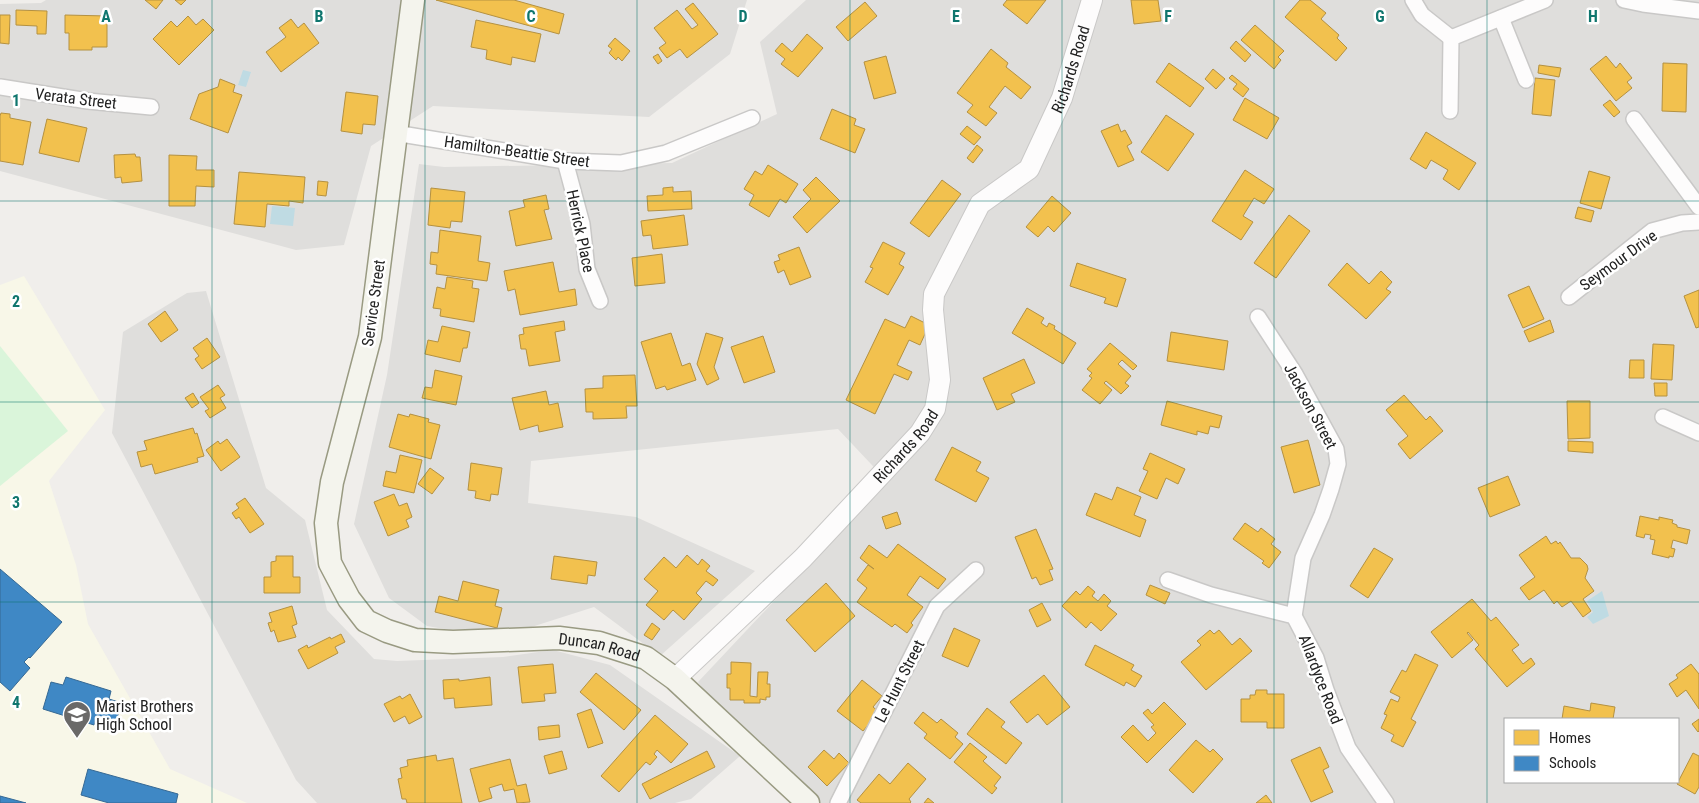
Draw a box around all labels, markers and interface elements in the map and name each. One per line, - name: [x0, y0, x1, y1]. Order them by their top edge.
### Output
- text: A: [101, 7, 111, 26]
- text: B: [315, 7, 324, 26]
- text: C: [526, 7, 536, 26]
- text: D: [738, 7, 748, 26]
- text: E: [952, 7, 960, 26]
- text: F: [1164, 7, 1172, 26]
- text: G: [1375, 7, 1385, 26]
- text: H: [1588, 7, 1598, 26]
- street label: Richards Road: [1047, 23, 1094, 116]
- street label: Verata Street: [34, 84, 118, 113]
- text: 1: [12, 91, 20, 110]
- street label: Hamilton-Beattie Street: [443, 132, 591, 171]
- street label: Herrick Place: [562, 188, 599, 274]
- street label: Seymour Drive: [1576, 226, 1661, 295]
- street label: Service Street: [358, 258, 389, 348]
- text: 2: [12, 292, 20, 311]
- street label: Jackson Street: [1280, 360, 1341, 453]
- street label: Richards Road: [869, 406, 942, 487]
- text: 3: [12, 493, 20, 512]
- street label: Duncan Road: [558, 629, 642, 666]
- street label: Allardyce Road: [1295, 632, 1346, 727]
- street label: Le Hunt Street: [871, 637, 928, 726]
- text: 4: [12, 693, 20, 712]
- place label: Marist Brothers High School: [96, 697, 194, 734]
- school or university icon: Marist Brothers High School: [62, 700, 92, 739]
- legend: [1504, 718, 1679, 783]
- text: Homes: [1549, 729, 1591, 747]
- text: Schools: [1549, 754, 1596, 772]

